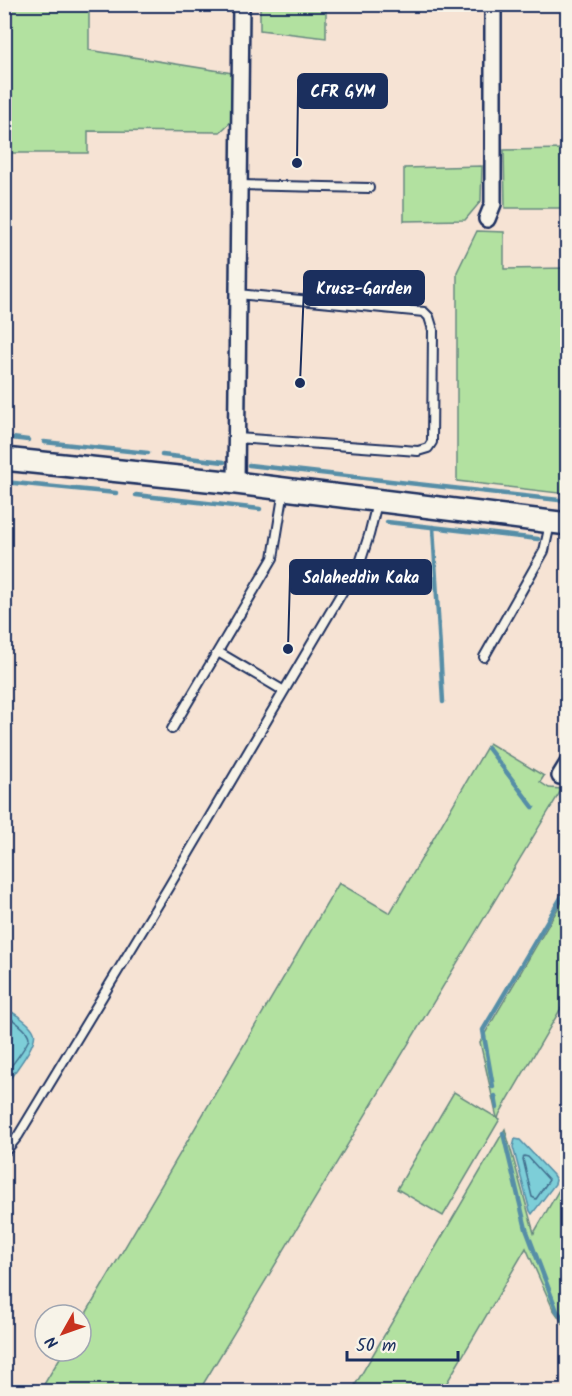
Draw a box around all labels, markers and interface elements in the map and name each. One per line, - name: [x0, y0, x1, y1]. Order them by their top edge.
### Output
- callout: CFR GYM: [298, 74, 387, 108]
- text: CFR GYM: [311, 80, 376, 105]
- callout: Krusz-Garden: [304, 271, 424, 305]
- text: Krusz-Garden: [316, 277, 412, 302]
- callout: Salaheddin Kaka: [290, 560, 431, 594]
- text: Salaheddin Kaka: [303, 566, 419, 591]
- north arrow: [33, 1303, 93, 1363]
- scale bar: [347, 1324, 458, 1362]
- text: N: [40, 1330, 65, 1354]
- text: 50 m: [356, 1332, 396, 1361]

